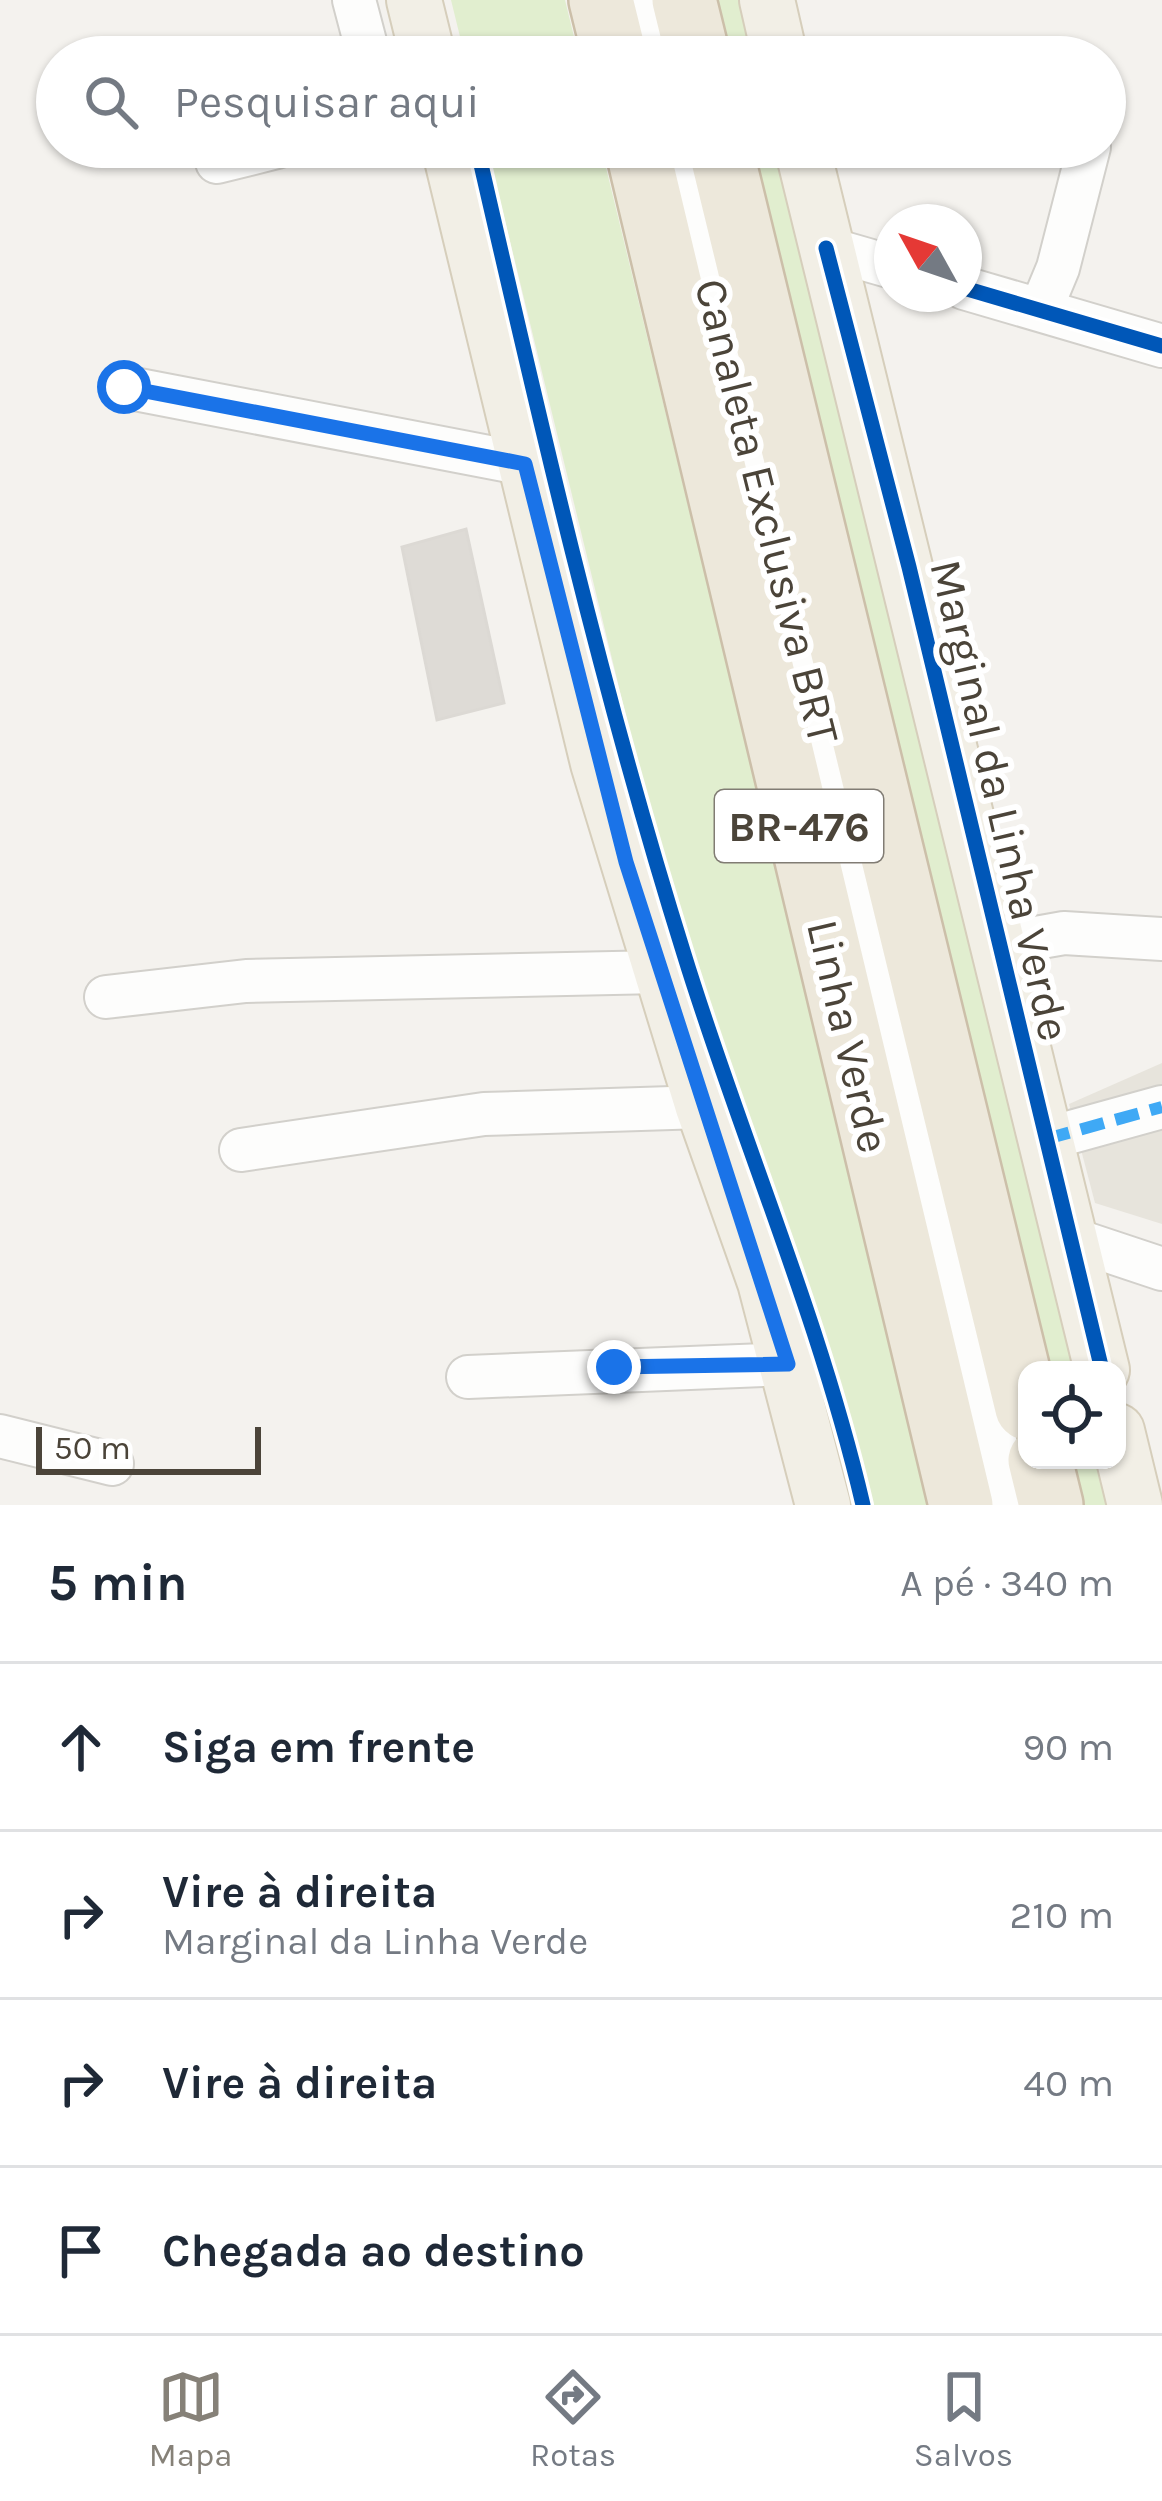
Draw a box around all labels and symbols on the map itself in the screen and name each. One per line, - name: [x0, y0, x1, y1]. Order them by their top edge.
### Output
- north arrow: [874, 204, 982, 312]
- street label: Canaleta Exclusiva BRT: [684, 274, 850, 749]
- route start: [97, 360, 151, 414]
- street label: Marginal da Linha Verde: [918, 555, 1081, 1046]
- road number: BR-476: [715, 790, 883, 862]
- street label: Linha Verde: [796, 915, 900, 1158]
- route end: [587, 1340, 641, 1394]
- scale bar: [36, 1421, 261, 1474]

